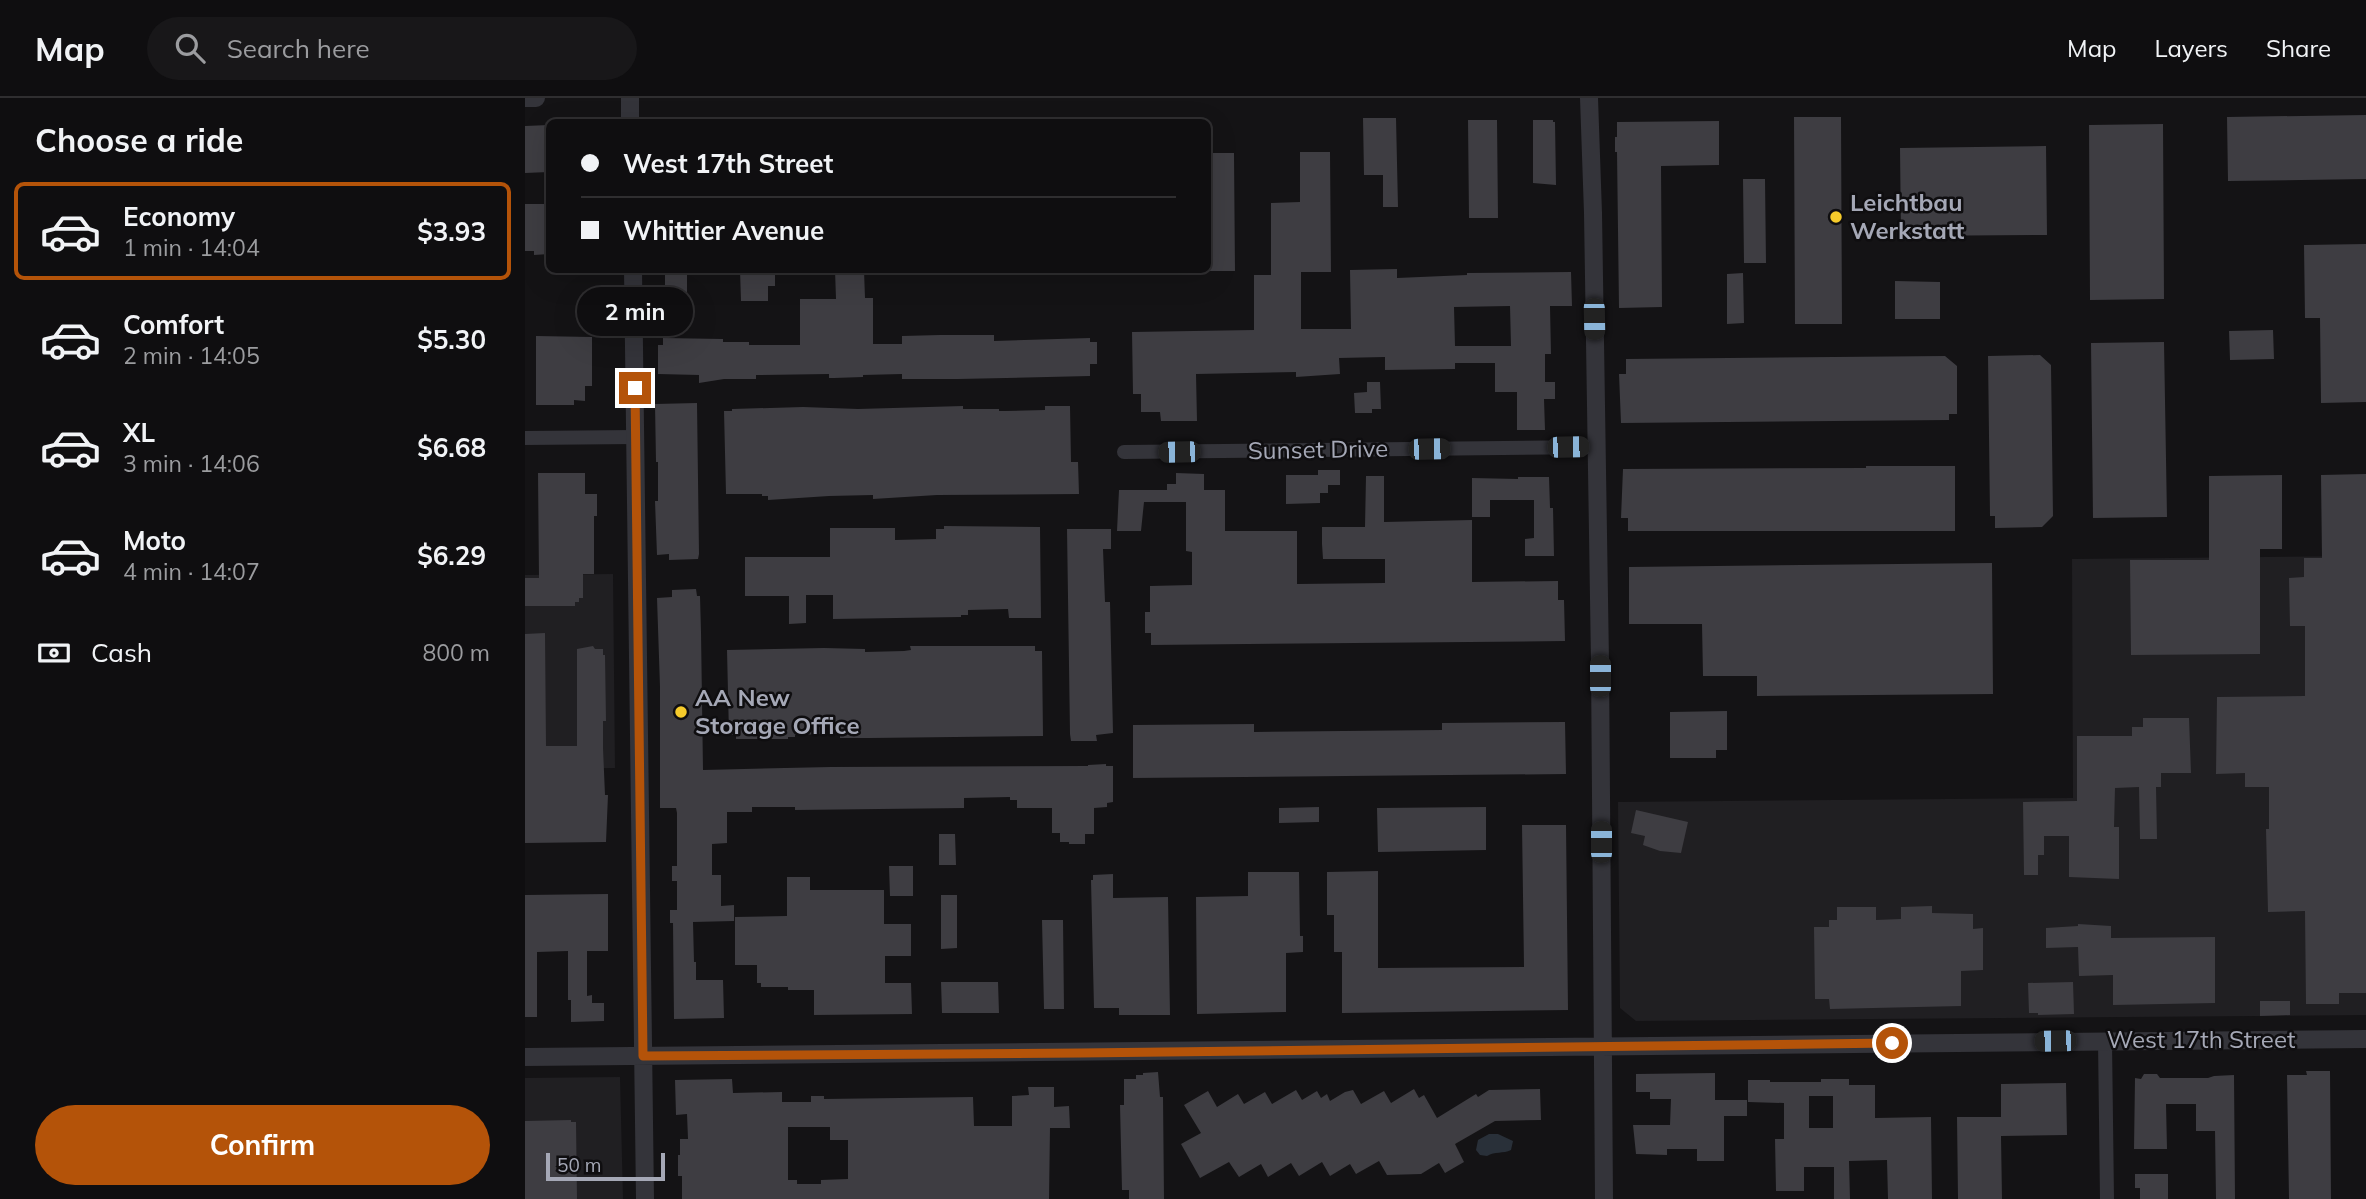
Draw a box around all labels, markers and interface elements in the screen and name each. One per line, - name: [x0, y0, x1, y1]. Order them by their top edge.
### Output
- search box: [147, 17, 637, 80]
- text: Map: [35, 28, 105, 69]
- icon: search: [171, 29, 209, 67]
- text: Search here: [227, 32, 370, 65]
- text: Map: [2067, 33, 2116, 63]
- text: Layers: [2154, 33, 2228, 63]
- text: Share: [2266, 33, 2331, 63]
- text: Choose a ride: [35, 120, 243, 160]
- text: West 17th Street: [623, 147, 833, 180]
- place label: Leichtbau Werkstatt: [1850, 187, 1964, 245]
- icon: car: [39, 200, 102, 263]
- text: Economy: [123, 200, 235, 233]
- marker: Leichtbau Werkstatt: [1828, 209, 1844, 225]
- text: Whittier Avenue: [623, 214, 824, 247]
- text: $3.93: [417, 215, 486, 248]
- text: 1 min · 14:04: [123, 233, 260, 262]
- callout: 2 min: [577, 286, 693, 336]
- text: 2 min: [605, 297, 665, 326]
- car: [1584, 298, 1605, 340]
- icon: car: [39, 308, 102, 371]
- text: Comfort: [123, 308, 224, 341]
- text: $5.30: [417, 323, 486, 356]
- text: 2 min · 14:05: [123, 341, 260, 370]
- route end: [619, 372, 651, 404]
- icon: car: [39, 416, 102, 479]
- text: XL: [123, 416, 155, 449]
- text: $6.68: [417, 431, 486, 464]
- street label: Sunset Drive: [1247, 433, 1388, 465]
- car: [1547, 436, 1590, 458]
- car: [1408, 438, 1451, 460]
- car: [1158, 441, 1201, 463]
- text: 3 min · 14:06: [123, 449, 260, 478]
- icon: car: [39, 524, 102, 587]
- text: Moto: [123, 524, 186, 557]
- text: $6.29: [417, 539, 486, 572]
- text: 4 min · 14:07: [123, 557, 260, 586]
- icon: cash: [35, 634, 73, 672]
- text: Cash: [91, 636, 152, 669]
- text: 800 m: [422, 638, 490, 667]
- car: [1590, 655, 1611, 697]
- place label: AA New Storage Office: [695, 682, 860, 740]
- marker: AA New Storage Office: [673, 704, 689, 720]
- car: [1591, 821, 1612, 863]
- street label: West 17th Street: [2107, 1024, 2295, 1054]
- route start: [1876, 1027, 1908, 1059]
- car: [2034, 1030, 2077, 1052]
- button: Confirm: [35, 1105, 490, 1185]
- scale bar: [546, 1150, 665, 1182]
- text: 50 m: [557, 1153, 601, 1177]

